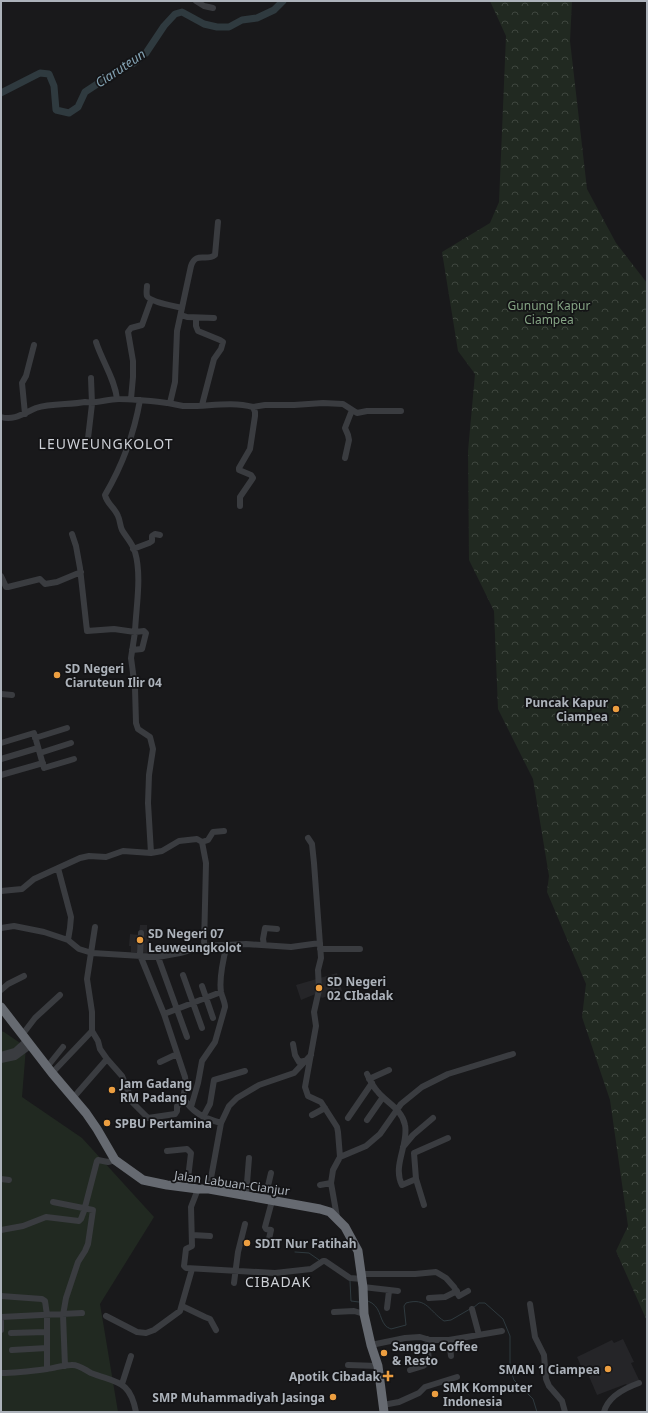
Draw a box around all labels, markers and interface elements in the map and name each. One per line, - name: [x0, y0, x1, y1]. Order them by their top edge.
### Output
- water label: Ciaruteun: [91, 45, 149, 91]
- park label: Gunung Kapur Ciampea: [508, 297, 590, 328]
- district label: LEUWEUNGKOLOT: [39, 434, 173, 453]
- place label: SD Negeri Ciaruteun Ilir 04: [65, 660, 162, 691]
- marker: SD Negeri Ciaruteun Ilir 04: [52, 670, 62, 680]
- place label: Puncak Kapur Ciampea: [525, 694, 609, 725]
- marker: Puncak Kapur Ciampea: [611, 704, 621, 714]
- place label: SD Negeri 07 Leuweungkolot: [148, 925, 242, 956]
- marker: SD Negeri 07 Leuweungkolot: [135, 935, 145, 945]
- place label: SD Negeri 02 CIbadak: [327, 973, 394, 1004]
- marker: SD Negeri 02 CIbadak: [314, 983, 324, 993]
- place label: Jam Gadang RM Padang: [119, 1075, 192, 1106]
- marker: Jam Gadang RM Padang: [107, 1085, 117, 1095]
- place label: SPBU Pertamina: [115, 1115, 212, 1132]
- marker: SPBU Pertamina: [102, 1118, 112, 1128]
- street label: Jalan Labuan-Cianjur: [172, 1166, 291, 1200]
- place label: SDIT Nur Fatihah: [255, 1235, 357, 1252]
- marker: SDIT Nur Fatihah: [242, 1238, 252, 1248]
- district label: CIBADAK: [245, 1272, 311, 1291]
- place label: Sangga Coffee & Resto: [392, 1338, 478, 1369]
- marker: Sangga Coffee & Resto: [379, 1348, 389, 1358]
- place label: SMAN 1 Ciampea: [499, 1361, 600, 1378]
- marker: SMAN 1 Ciampea: [603, 1364, 613, 1374]
- place label: Apotik Cibadak: [289, 1368, 381, 1385]
- marker: Apotik Cibadak: [383, 1371, 393, 1381]
- place label: SMK Komputer Indonesia: [443, 1379, 533, 1410]
- place label: SMP Muhammadiyah Jasinga: [152, 1389, 325, 1406]
- marker: SMK Komputer Indonesia: [430, 1389, 440, 1399]
- marker: SMP Muhammadiyah Jasinga: [328, 1392, 338, 1402]

